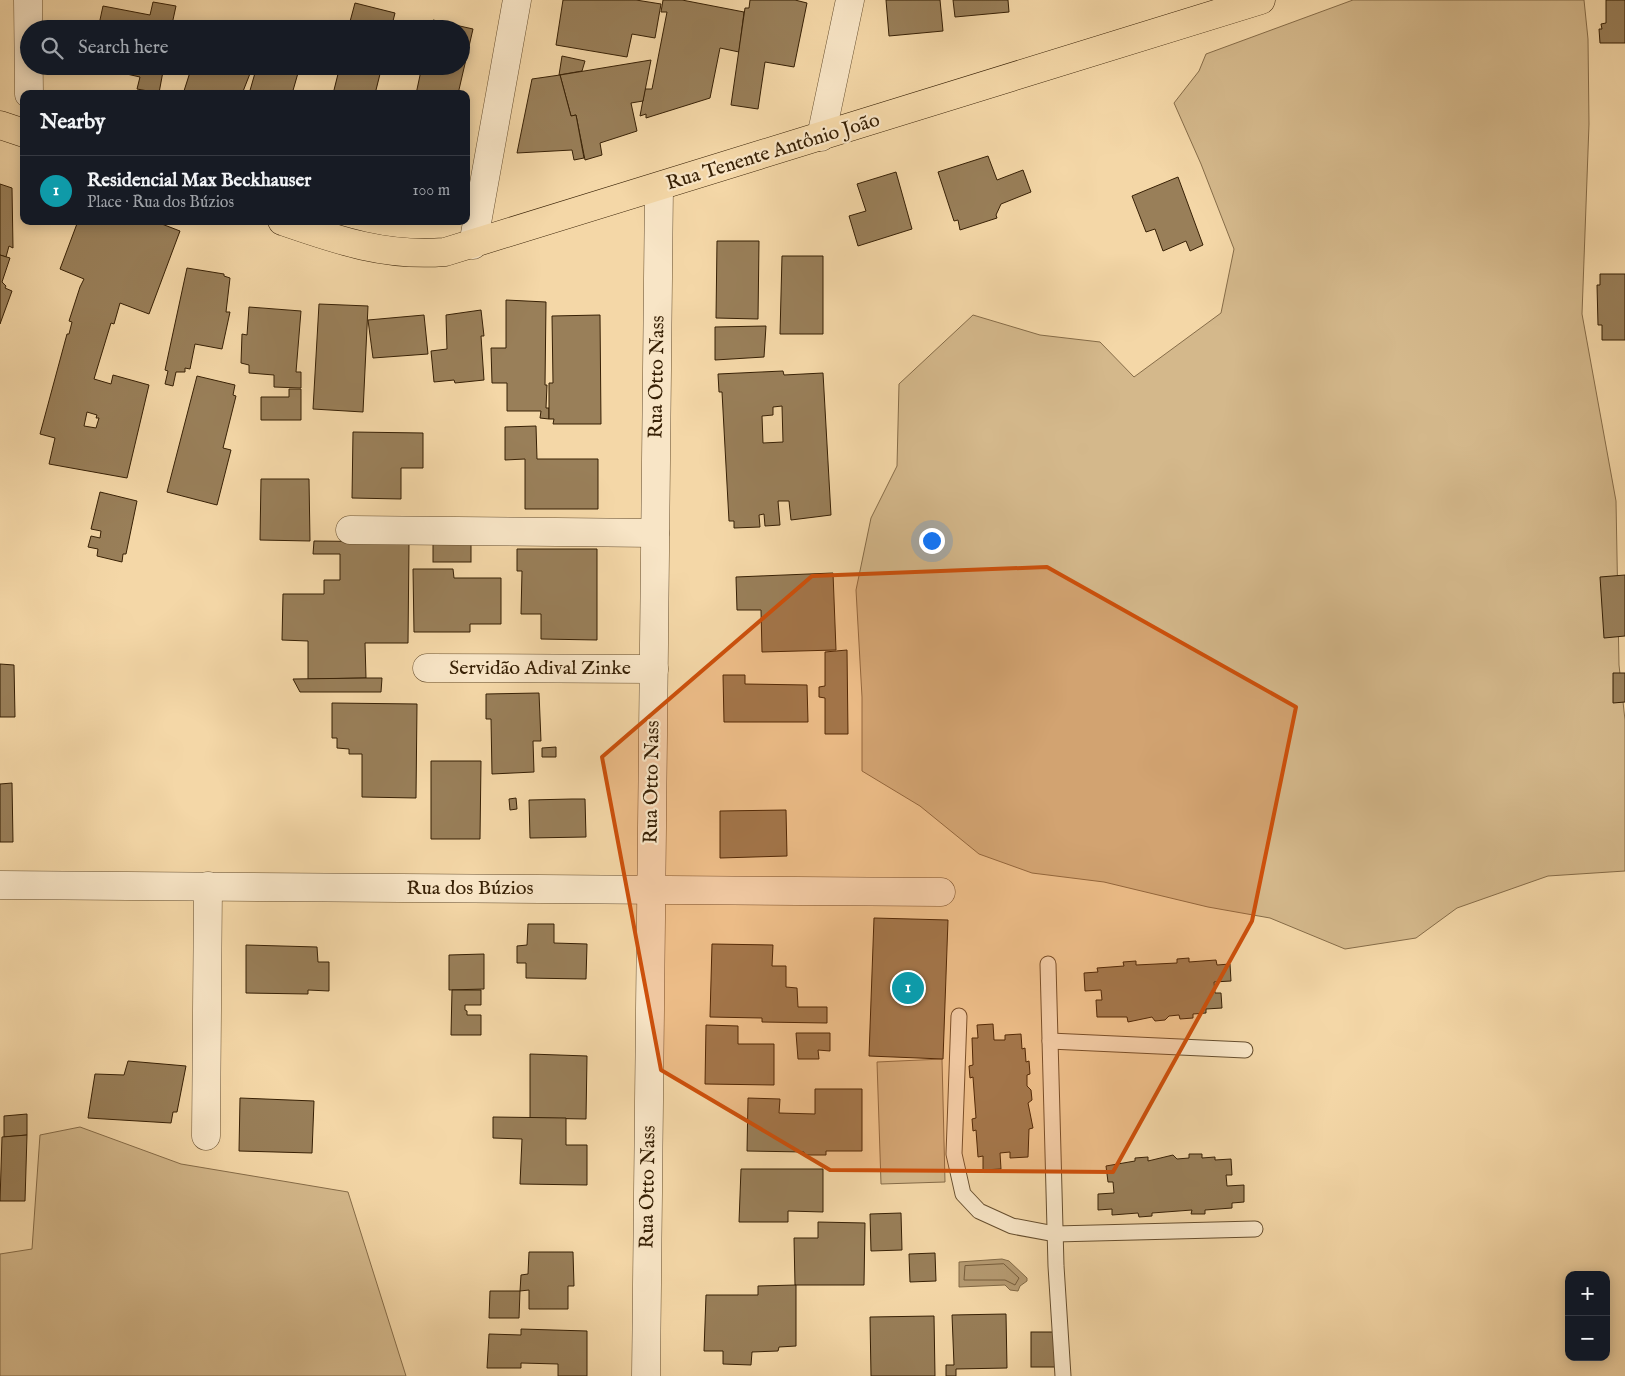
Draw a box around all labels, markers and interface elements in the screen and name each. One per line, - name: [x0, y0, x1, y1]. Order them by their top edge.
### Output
- search box: [20, 20, 470, 75]
- icon: search: [38, 34, 66, 62]
- text: Search here: [78, 36, 169, 60]
- street label: Rua Tenente Antônio João: [663, 108, 883, 196]
- text: Nearby: [40, 109, 105, 136]
- text: Residencial Max Beckhauser: [87, 169, 311, 193]
- text: 1: [53, 181, 59, 201]
- text: 100 m: [413, 181, 450, 201]
- text: Place · Rua dos Búzios: [87, 193, 234, 213]
- street label: Rua Otto Nass: [643, 315, 671, 439]
- your location: [919, 528, 945, 554]
- street label: Servidão Adival Zinke: [449, 656, 631, 681]
- street label: Rua Otto Nass: [638, 720, 666, 844]
- street label: Rua dos Búzios: [406, 876, 534, 901]
- pin: 1: [892, 969, 924, 1007]
- street label: Rua Otto Nass: [634, 1125, 662, 1249]
- map controls: [1565, 1271, 1610, 1361]
- button: +: [1565, 1271, 1610, 1316]
- button: −: [1565, 1316, 1610, 1361]

